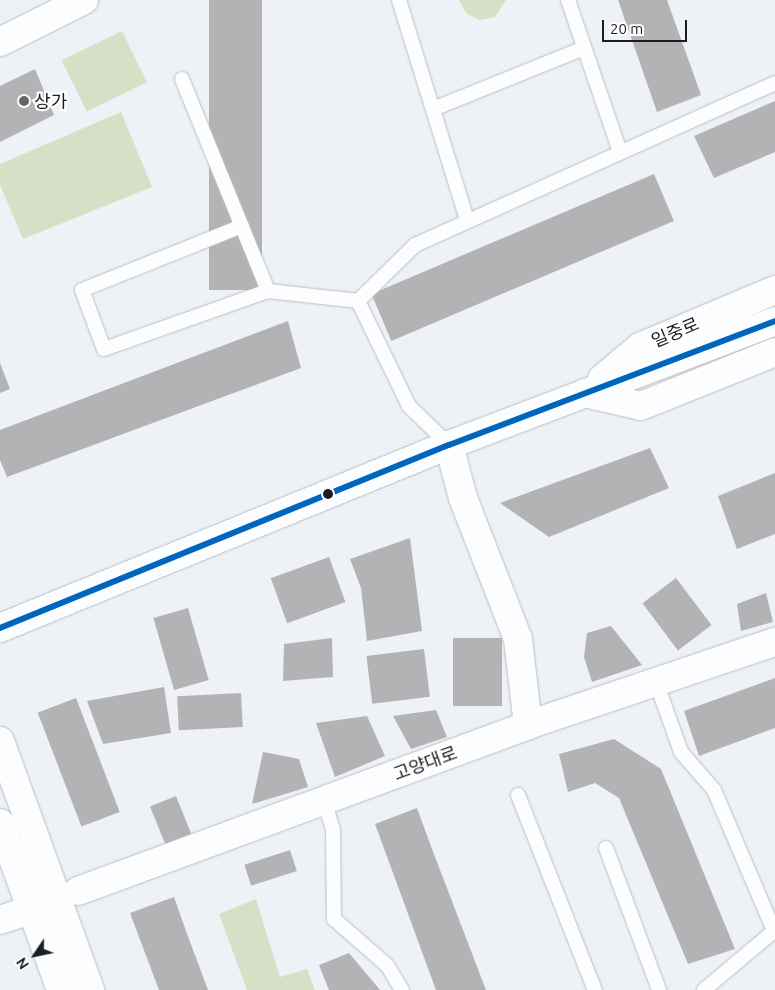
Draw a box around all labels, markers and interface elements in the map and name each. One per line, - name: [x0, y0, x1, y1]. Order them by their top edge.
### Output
- scale bar: [605, 10, 690, 42]
- text: 20 m: [610, 20, 643, 37]
- place label: 상가: [34, 90, 67, 112]
- marker: 상가: [18, 95, 30, 107]
- street label: 일중로: [648, 312, 702, 352]
- unlabelled marker: [323, 489, 333, 499]
- street label: 고양대로: [390, 742, 460, 784]
- north arrow: [10, 930, 60, 980]
- text: N: [13, 955, 32, 972]

